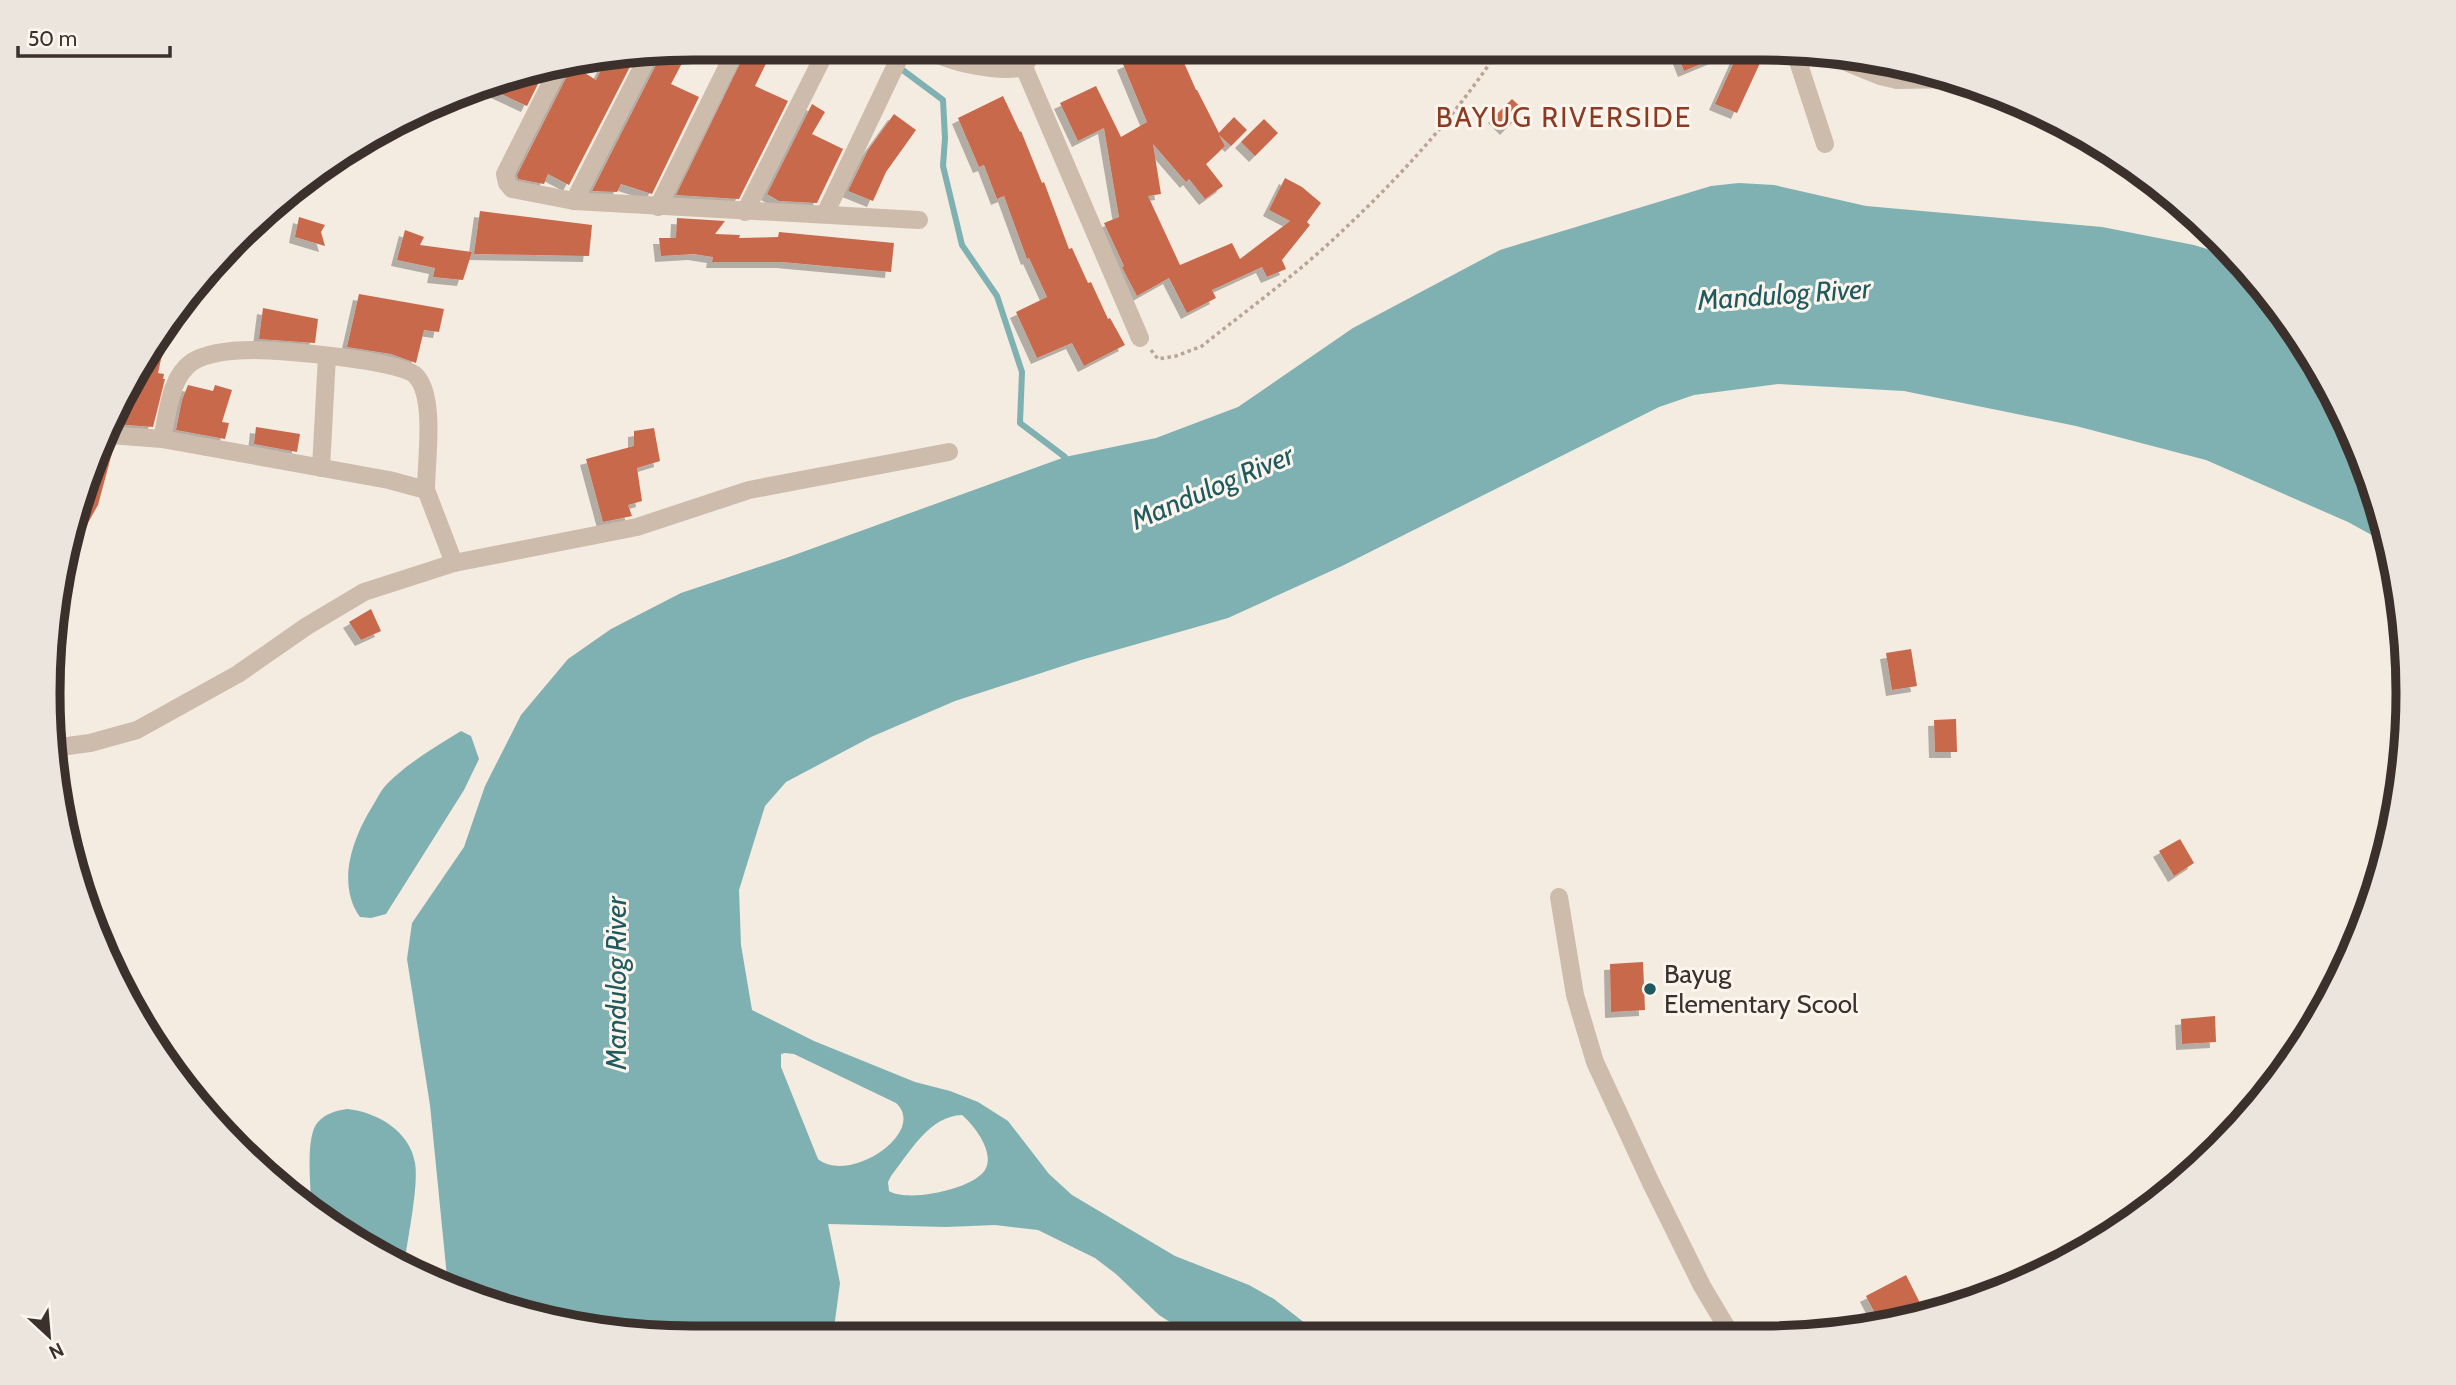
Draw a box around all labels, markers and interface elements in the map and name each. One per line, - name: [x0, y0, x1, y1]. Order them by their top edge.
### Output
- scale bar: [18, 14, 170, 58]
- text: 50 m: [28, 26, 77, 51]
- district label: BAYUG RIVERSIDE: [1436, 100, 1692, 134]
- water label: Mandulog River: [1695, 271, 1873, 317]
- water label: Mandulog River: [1125, 437, 1300, 537]
- water label: Mandulog River: [599, 895, 633, 1071]
- place label: Bayug Elementary Scool: [1664, 958, 1858, 1020]
- marker: Bayug Elementary Scool: [1642, 981, 1658, 997]
- north arrow: [14, 1301, 84, 1371]
- text: N: [45, 1338, 67, 1364]

